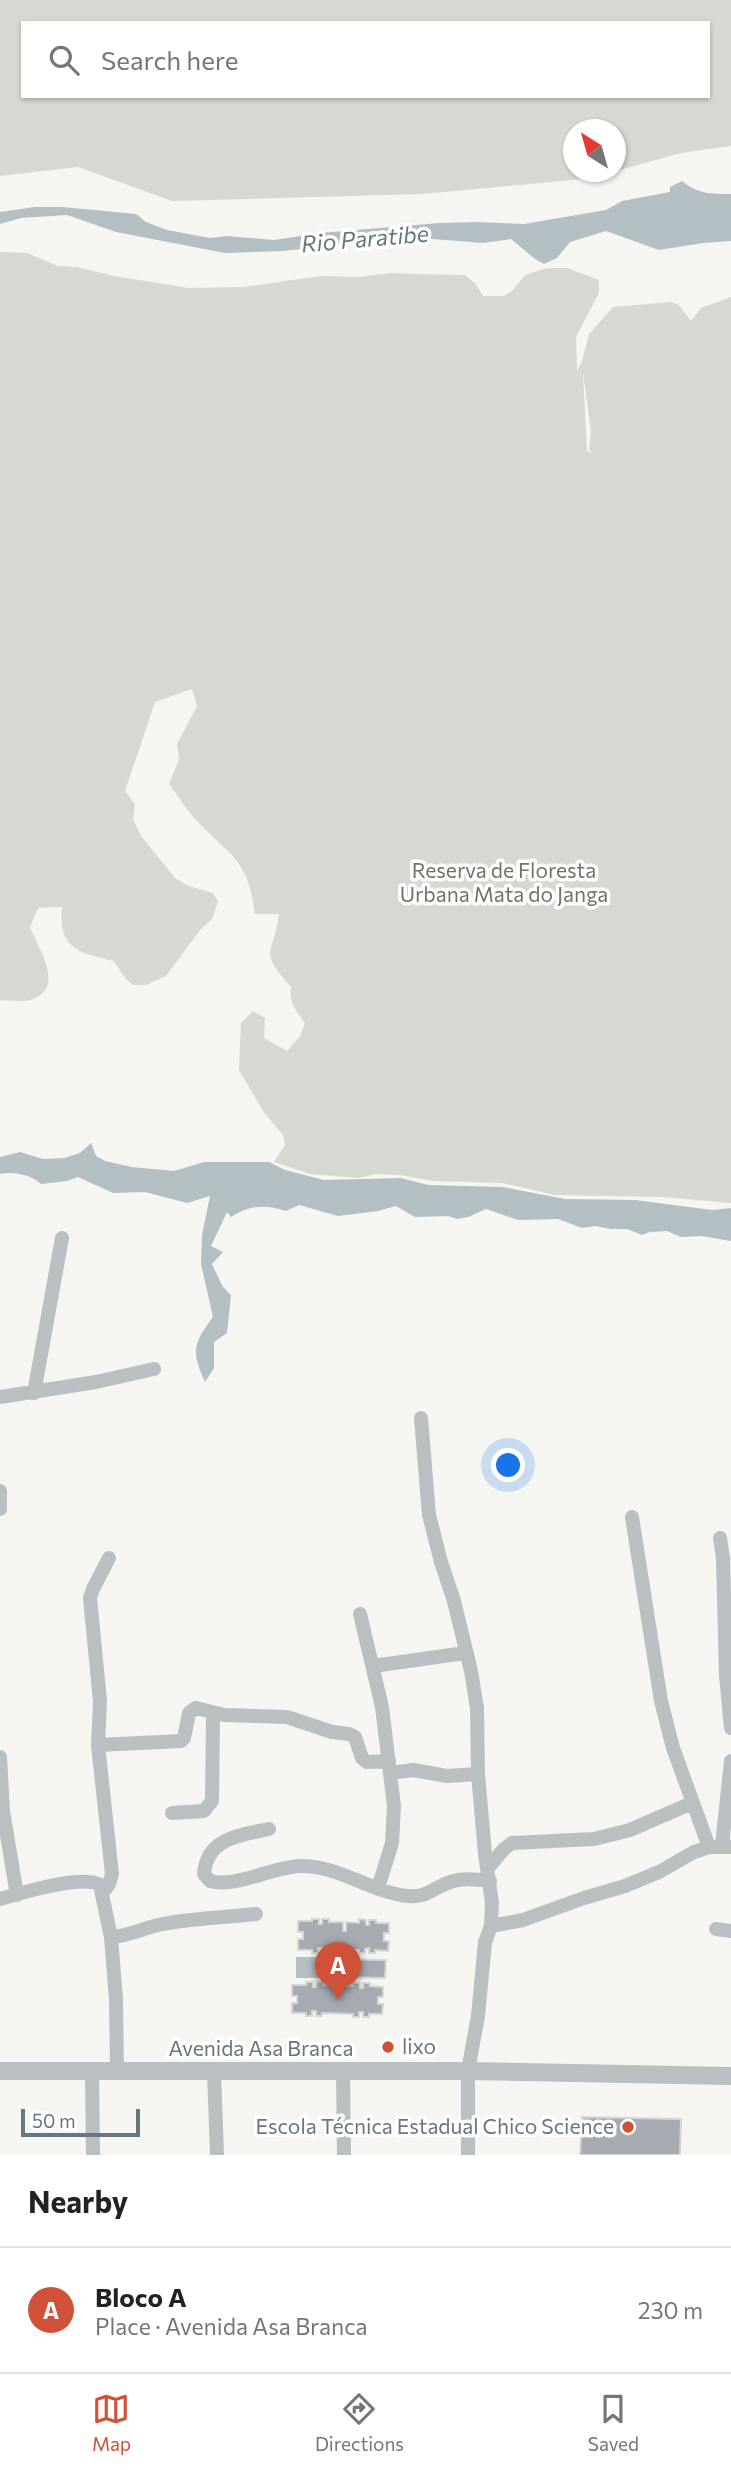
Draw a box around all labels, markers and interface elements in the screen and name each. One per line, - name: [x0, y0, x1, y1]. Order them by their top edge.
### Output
- search box: [21, 21, 710, 98]
- icon: search: [45, 41, 83, 79]
- text: Search here: [101, 44, 239, 75]
- north arrow: [563, 119, 626, 182]
- water label: Rio Paratibe: [300, 218, 430, 258]
- park label: Reserva de Floresta Urbana Mata do Janga: [400, 857, 608, 906]
- your location: [491, 1448, 525, 1482]
- pin: A: [315, 1942, 361, 2000]
- place label: lixo: [402, 2033, 436, 2058]
- street label: Avenida Asa Branca: [169, 2035, 353, 2060]
- marker: lixo: [380, 2039, 396, 2055]
- scale bar: [21, 2106, 140, 2138]
- text: 50 m: [32, 2109, 76, 2132]
- place label: Escola Técnica Estadual Chico Science: [256, 2113, 614, 2138]
- marker: Escola Técnica Estadual Chico Science: [620, 2119, 636, 2135]
- text: Nearby: [28, 2182, 128, 2219]
- text: Bloco A: [95, 2281, 187, 2312]
- text: A: [43, 2296, 59, 2324]
- text: 230 m: [638, 2296, 703, 2324]
- text: Place · Avenida Asa Branca: [95, 2312, 368, 2340]
- tab: Map: [92, 2390, 131, 2455]
- tab: Directions: [315, 2390, 404, 2455]
- tab: Saved: [588, 2390, 639, 2455]

